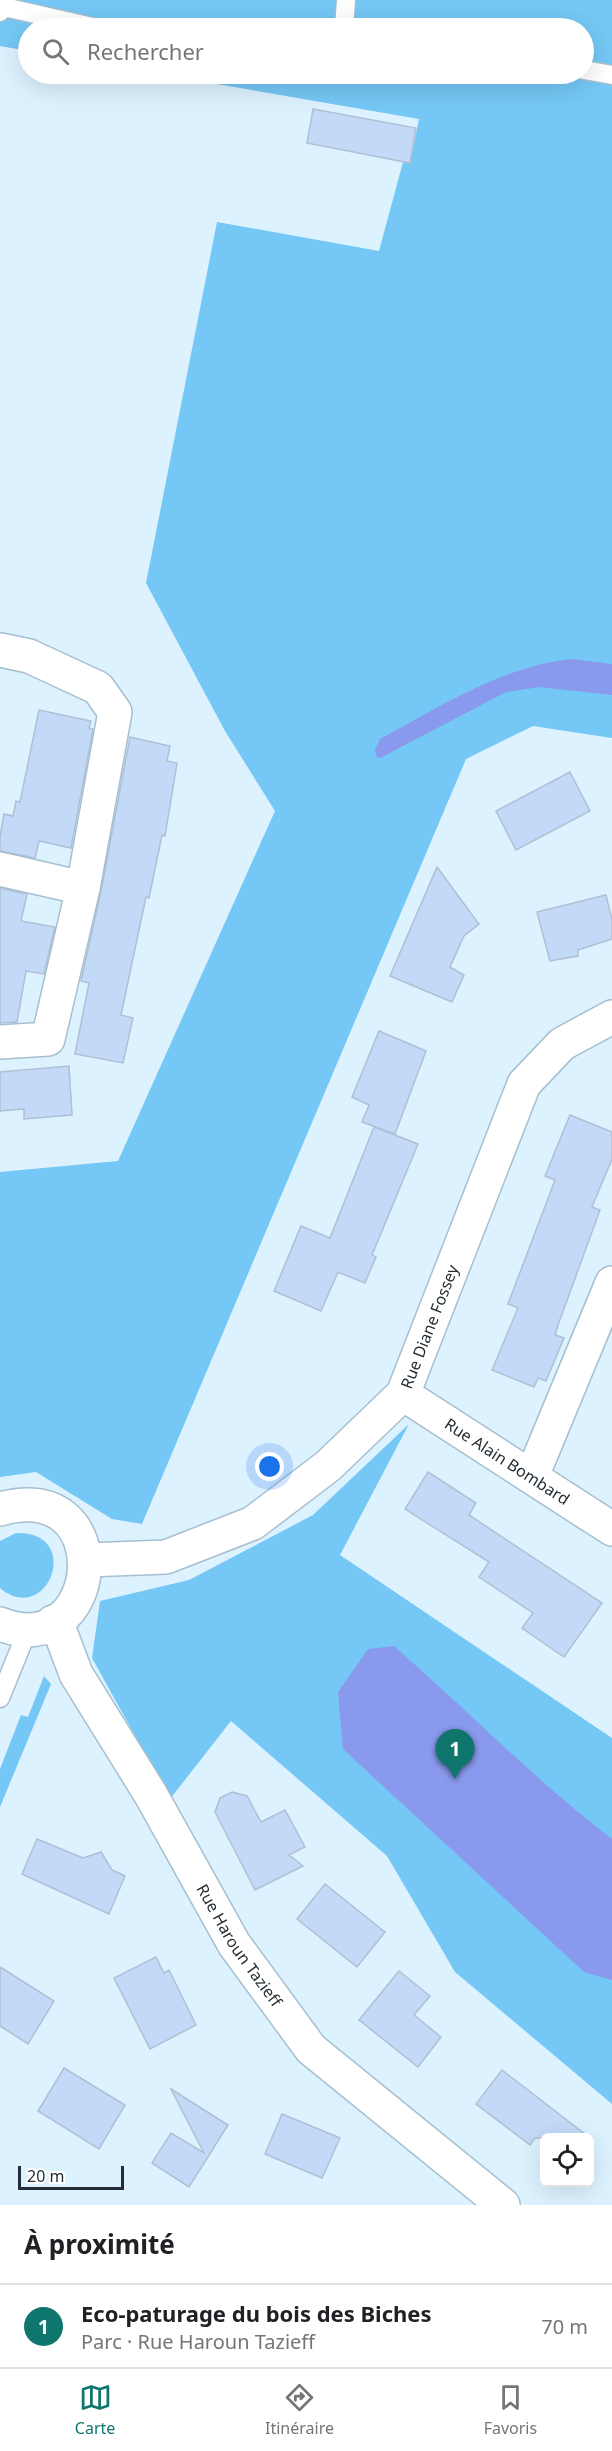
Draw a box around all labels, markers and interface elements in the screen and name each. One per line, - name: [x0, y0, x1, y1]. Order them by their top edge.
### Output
- search box: [18, 18, 594, 84]
- icon: search: [39, 35, 72, 68]
- text: Rechercher: [87, 36, 204, 66]
- street label: Rue Diane Fossey: [395, 1261, 464, 1392]
- street label: Rue Alain Bombard: [440, 1413, 574, 1510]
- your location: [255, 1452, 284, 1481]
- pin: 1: [436, 1730, 474, 1779]
- street label: Rue Haroun Tazieff: [192, 1880, 288, 2012]
- map controls: [540, 2133, 594, 2187]
- button: locate: [540, 2133, 594, 2187]
- scale bar: [18, 2163, 124, 2190]
- text: 20 m: [27, 2165, 64, 2187]
- text: À proximité: [24, 2226, 175, 2262]
- text: Eco-paturage du bois des Biches: [81, 2298, 431, 2328]
- text: 1: [38, 2313, 49, 2340]
- text: 70 m: [541, 2313, 588, 2340]
- text: Parc · Rue Haroun Tazieff: [81, 2328, 315, 2355]
- tab: Carte: [75, 2381, 115, 2439]
- tab: Itinéraire: [265, 2381, 334, 2439]
- tab: Favoris: [484, 2381, 537, 2439]

